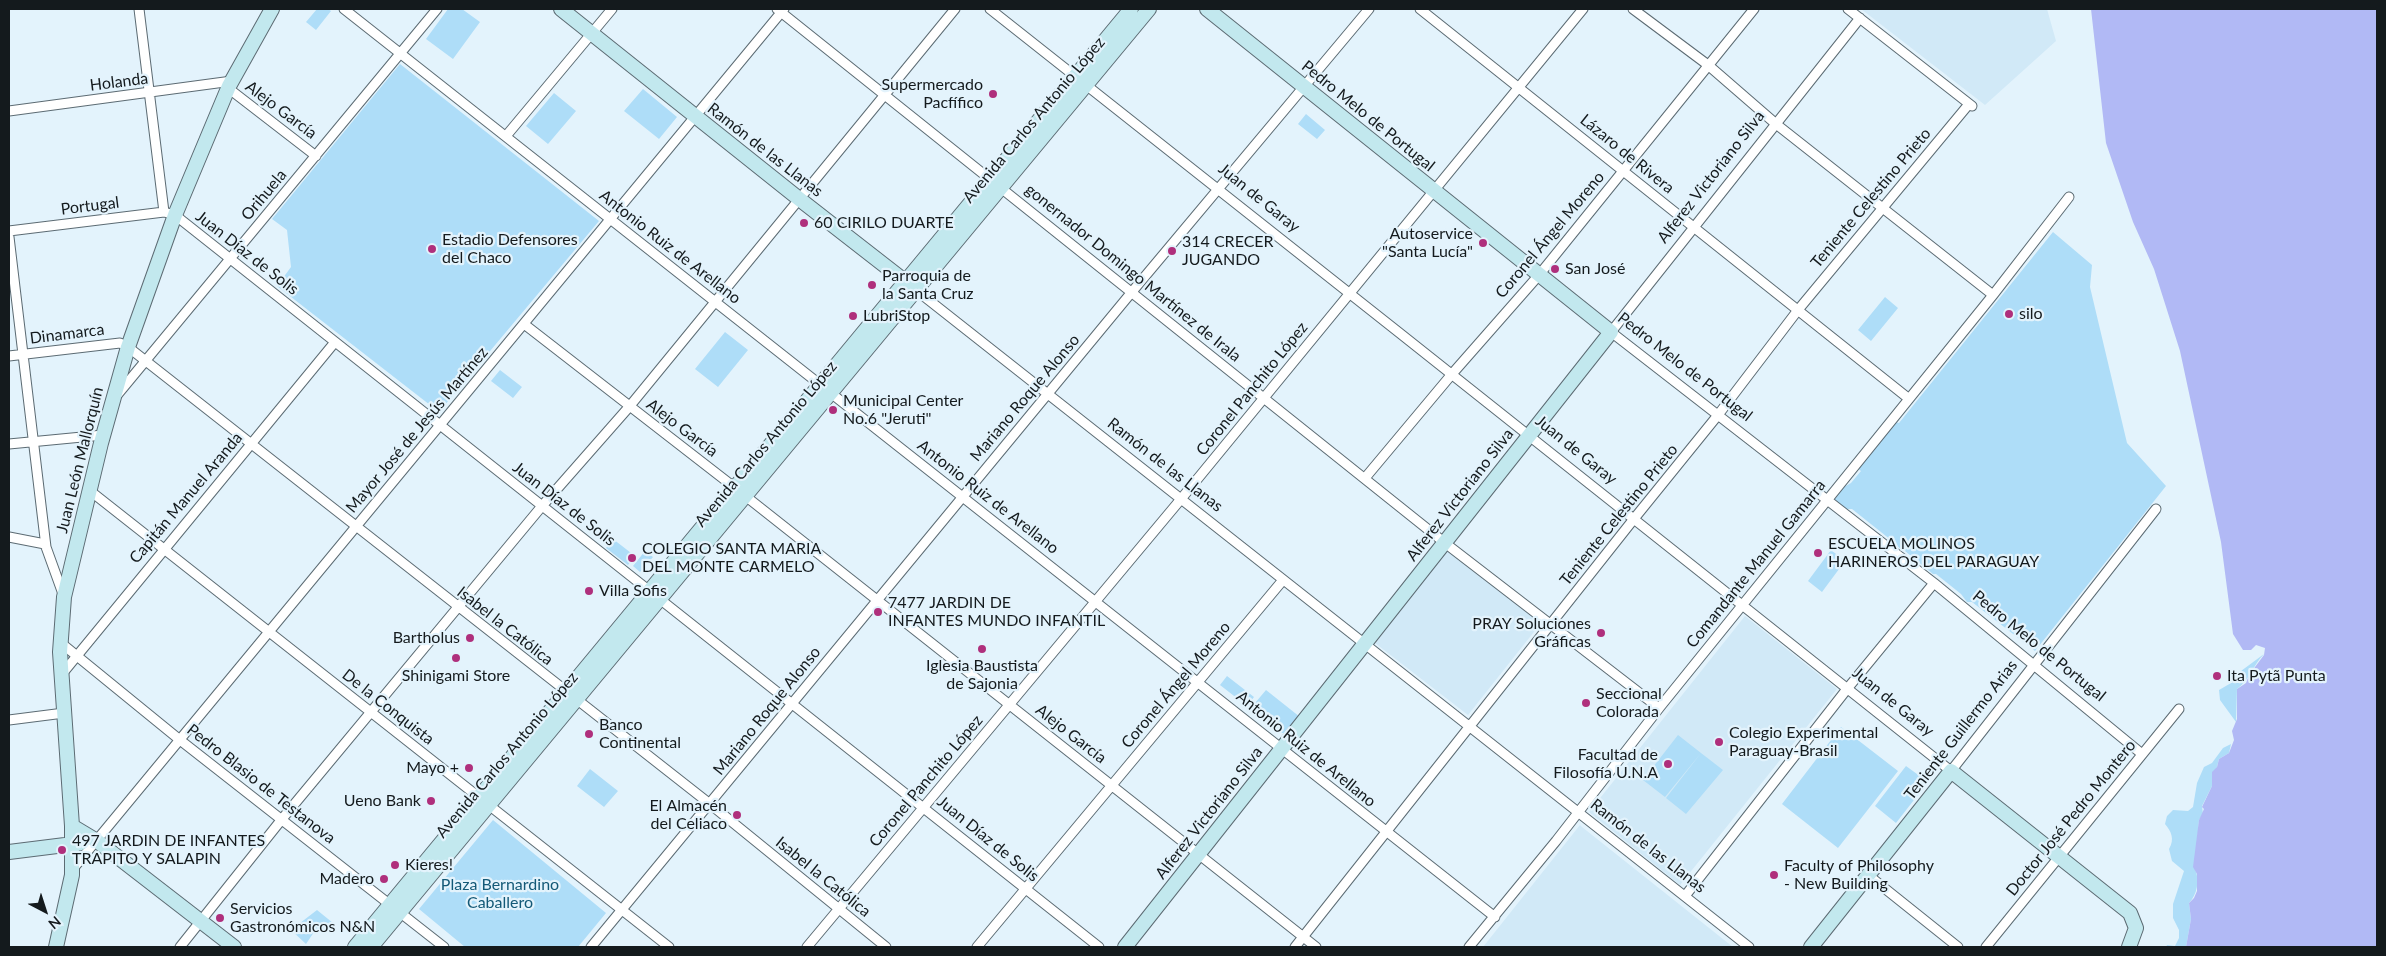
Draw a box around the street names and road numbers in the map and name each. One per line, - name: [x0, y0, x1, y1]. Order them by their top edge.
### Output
- street label: Avenida Carlos Antonio López: [959, 33, 1109, 207]
- street label: Pedro Melo de Portugal: [1298, 56, 1438, 176]
- street label: Holanda: [89, 69, 149, 95]
- street label: Alejo García: [241, 77, 321, 143]
- street label: Ramón de las Llanas: [703, 99, 827, 201]
- street label: Alferez Victoriano Silva: [1653, 107, 1769, 247]
- street label: Lázaro de Rivera: [1576, 110, 1678, 198]
- street label: Teniente Celestino Prieto: [1807, 124, 1935, 272]
- street label: Juan de Garay: [1214, 159, 1304, 237]
- street label: Orihuela: [237, 166, 291, 224]
- street label: Coronel Ángel Moreno: [1491, 168, 1609, 302]
- street label: gonernador Domingo Martínez de Irala: [1021, 180, 1245, 366]
- street label: Antonio Ruiz de Arellano: [596, 186, 744, 308]
- street label: Portugal: [60, 193, 120, 219]
- street label: Juan Díaz de Solis: [192, 207, 302, 299]
- street label: Pedro Melo de Portugal: [1614, 308, 1756, 426]
- street label: Coronel Panchito López: [1192, 318, 1312, 460]
- street label: Dinamarca: [29, 320, 105, 348]
- street label: Mariano Roque Alonso: [966, 331, 1084, 465]
- street label: Mayor José de Jesús Martínez: [342, 343, 492, 517]
- street label: Avenida Carlos Antonio López: [691, 357, 841, 531]
- street label: Juan León Mallorquín: [53, 385, 107, 535]
- street label: Alejo García: [642, 395, 722, 461]
- street label: Juan de Garay: [1531, 411, 1621, 489]
- street label: Ramón de las Llanas: [1103, 414, 1227, 516]
- street label: Alferez Victoriano Silva: [1402, 425, 1518, 565]
- street label: Capitán Manuel Aranda: [126, 429, 246, 567]
- street label: Antonio Ruiz de Arellano: [914, 436, 1062, 558]
- street label: Teniente Celestino Prieto: [1556, 440, 1682, 590]
- street label: Juan Díaz de Solis: [509, 458, 619, 550]
- street label: Comandante Manuel Gamarra: [1682, 476, 1830, 652]
- street label: Isabel la Católica: [453, 583, 557, 669]
- street label: Pedro Melo de Portugal: [1969, 586, 2109, 706]
- street label: Coronel Ángel Moreno: [1117, 618, 1235, 752]
- street label: Mariano Roque Alonso: [709, 643, 825, 779]
- street label: Teniente Guillermo Arias: [1900, 656, 2022, 804]
- street label: Juan de Garay: [1848, 663, 1938, 741]
- street label: De la Conquista: [338, 665, 438, 749]
- street label: Avenida Carlos Antonio López: [432, 668, 582, 842]
- street label: Antonio Ruiz de Arellano: [1232, 687, 1380, 811]
- street label: Alejo García: [1032, 700, 1110, 768]
- street label: Coronel Panchito López: [865, 711, 987, 851]
- street label: Pedro Blasio de Testanova: [183, 720, 339, 848]
- street label: Doctor José Pedro Montero: [2002, 736, 2140, 900]
- street label: Alferez Victoriano Silva: [1151, 743, 1267, 883]
- street label: Juan Díaz de Solis: [933, 792, 1043, 886]
- street label: Ramón de las Llanas: [1586, 795, 1710, 897]
- street label: Isabel la Católica: [772, 833, 874, 921]

